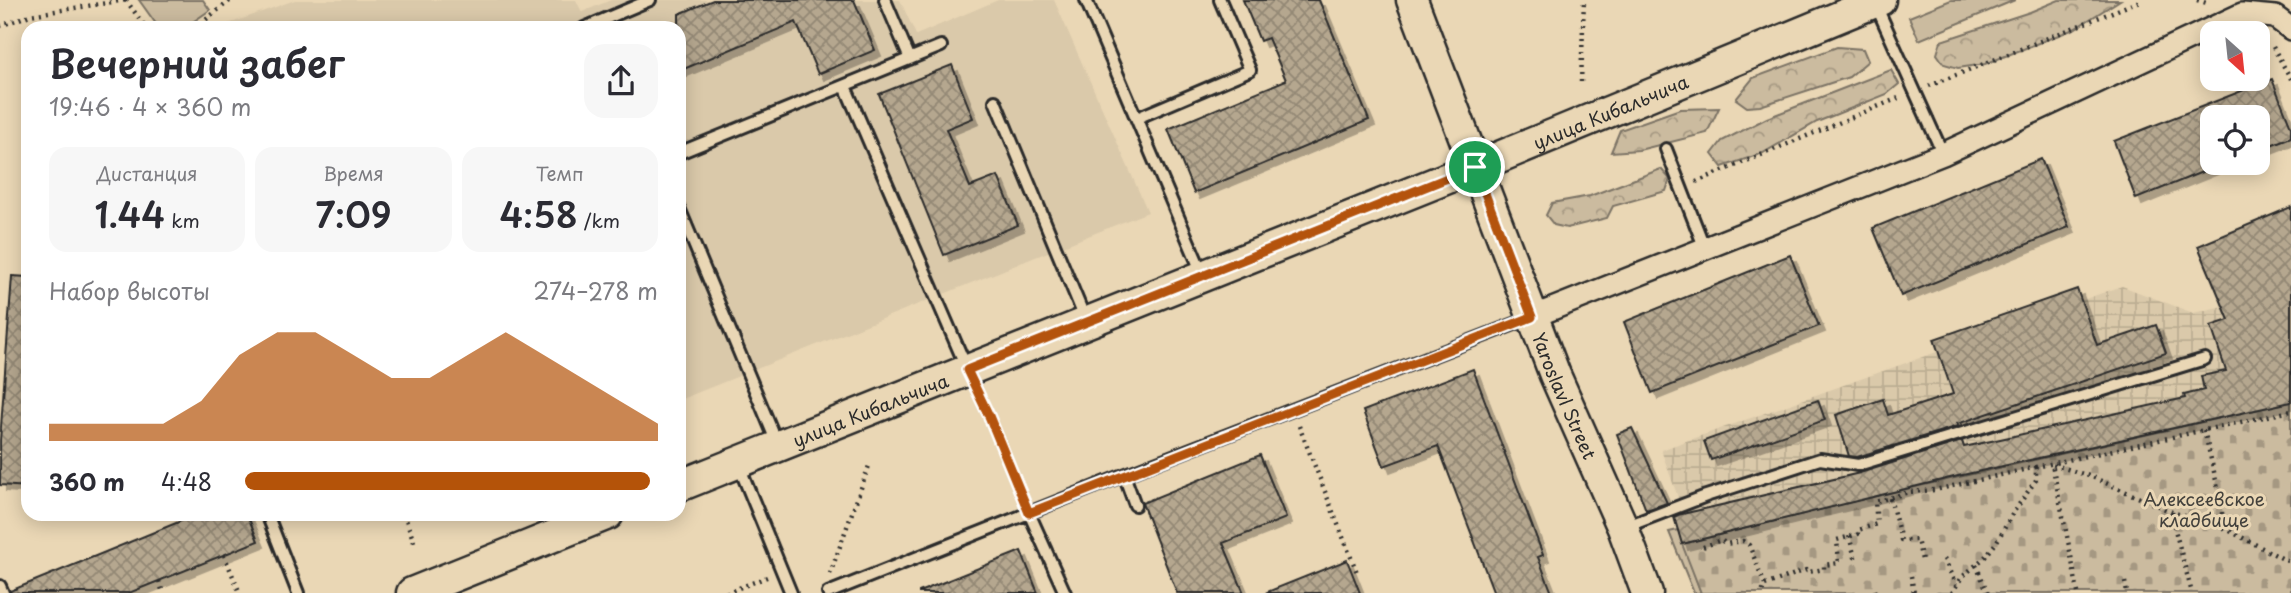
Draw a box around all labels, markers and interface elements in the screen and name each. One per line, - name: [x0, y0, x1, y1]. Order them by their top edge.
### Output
- north arrow: [2200, 21, 2270, 91]
- map controls: [2200, 21, 2270, 175]
- text: Вечерний забег: [49, 34, 345, 91]
- button: share: [584, 44, 658, 118]
- street label: улица Кибальчича: [1529, 67, 1693, 155]
- text: 19:46 · 4 × 360 m: [49, 89, 251, 124]
- button: locate: [2200, 105, 2270, 175]
- pin: [1445, 137, 1505, 197]
- icon: arrive: [1456, 148, 1494, 186]
- text: Дистанция: [97, 159, 198, 187]
- text: Время: [323, 159, 384, 187]
- text: Темп: [536, 159, 584, 187]
- text: 1.44: [95, 187, 165, 240]
- text: 7:09: [315, 187, 392, 240]
- text: 4:58: [499, 187, 578, 240]
- text: km: [165, 206, 200, 234]
- text: /km: [578, 206, 620, 234]
- text: Набор высоты: [49, 273, 210, 308]
- text: 274–278 m: [533, 273, 658, 308]
- street label: Yaroslavl Street: [1526, 328, 1604, 463]
- street label: улица Кибальчича: [788, 366, 953, 453]
- text: 360 m: [49, 464, 125, 499]
- text: 4:48: [161, 464, 212, 499]
- park label: Алексеевское кладбище: [2143, 485, 2265, 533]

